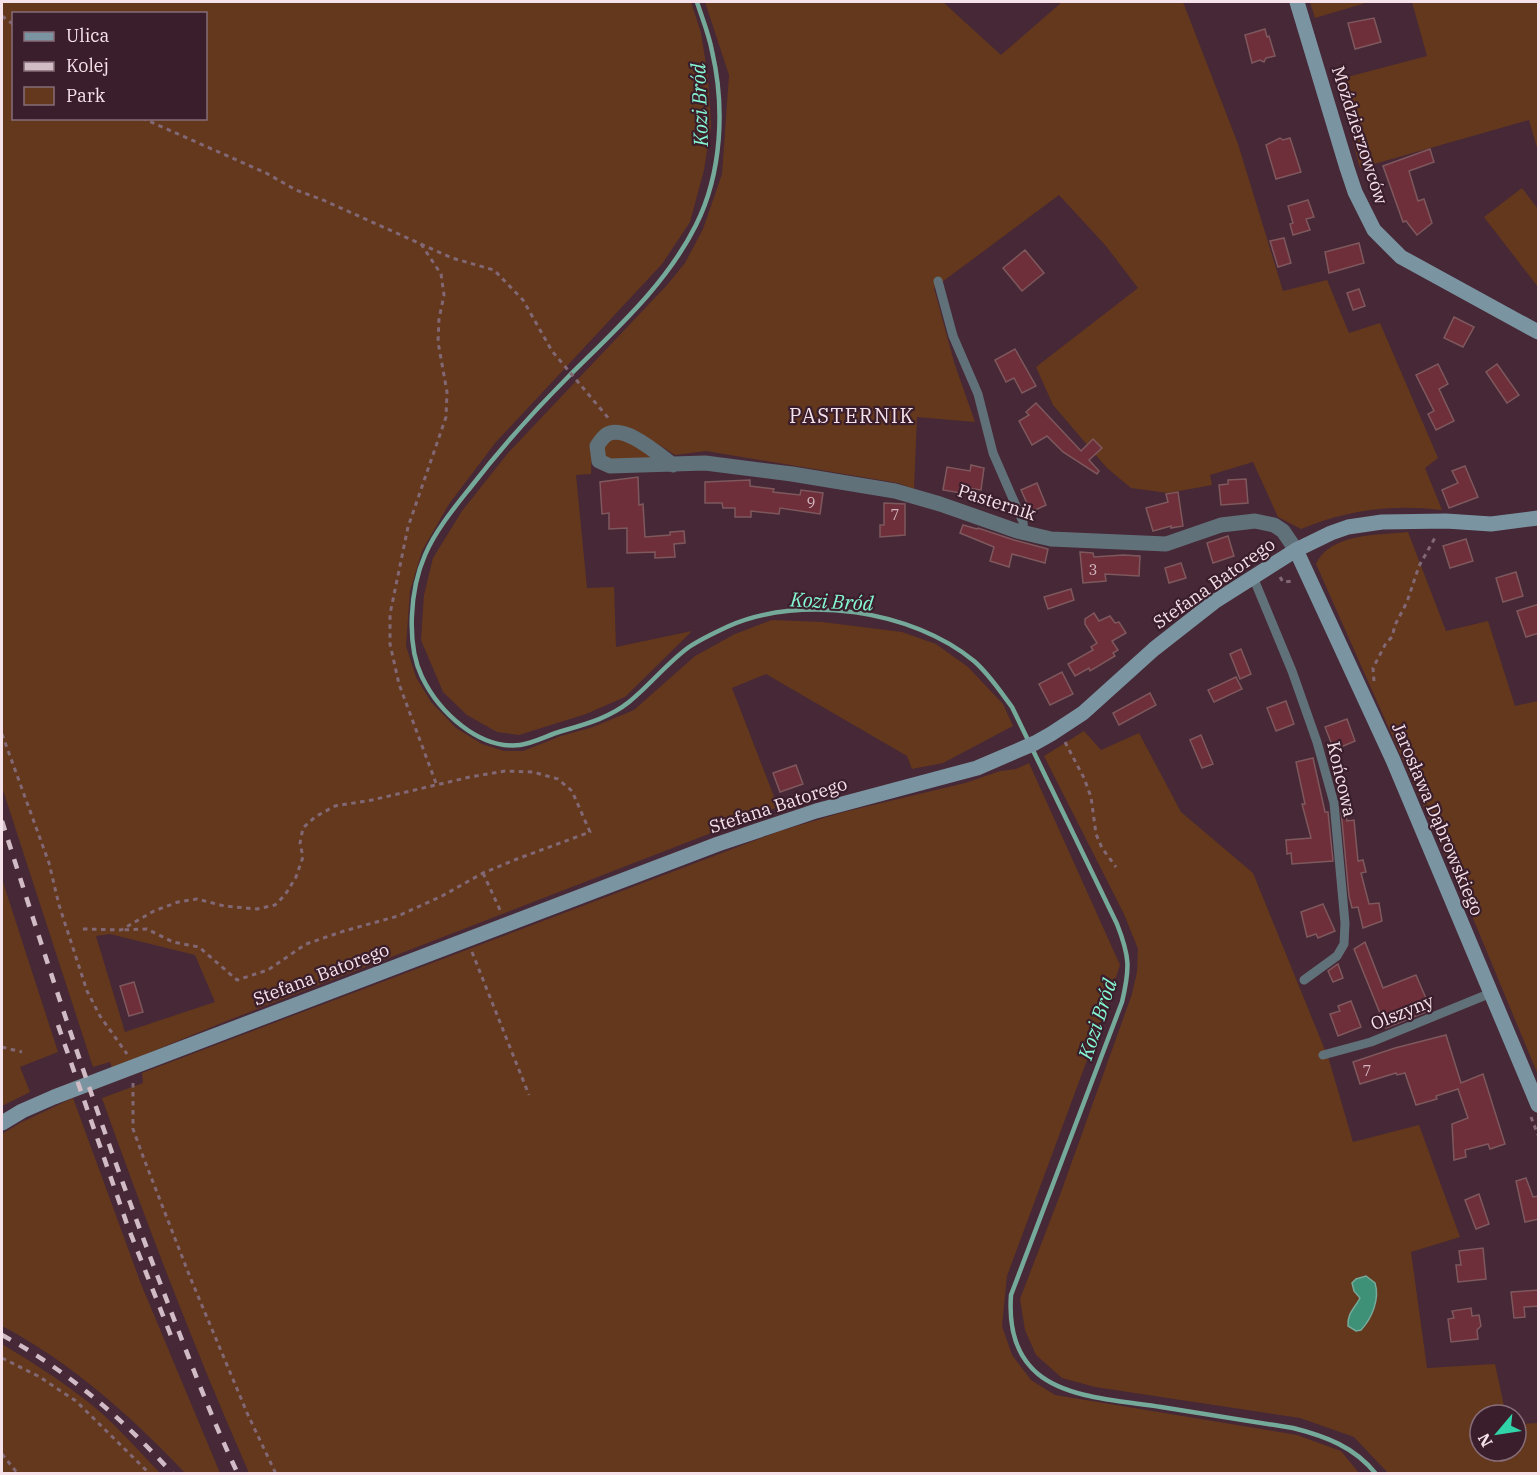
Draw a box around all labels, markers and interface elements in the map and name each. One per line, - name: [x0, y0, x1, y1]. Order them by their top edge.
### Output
- legend: [12, 12, 207, 120]
- text: Ulica: [66, 24, 110, 47]
- text: Kolej: [66, 54, 109, 77]
- water label: Kozi Bród: [684, 62, 714, 148]
- street label: Moździerzowców: [1327, 63, 1393, 207]
- text: Park: [66, 84, 106, 107]
- district label: PASTERNIK: [789, 402, 915, 429]
- street label: Pasternik: [955, 479, 1040, 526]
- house number: 9: [806, 493, 816, 512]
- house number: 7: [890, 505, 900, 524]
- street label: Stefana Batorego: [1149, 532, 1279, 634]
- house number: 3: [1088, 560, 1098, 579]
- water label: Kozi Bród: [789, 585, 875, 617]
- street label: Jarosława Dąbrowskiego: [1387, 719, 1489, 919]
- street label: Końcowa: [1322, 739, 1362, 819]
- street label: Stefana Batorego: [706, 772, 850, 838]
- street label: Stefana Batorego: [250, 938, 392, 1010]
- water label: Kozi Bród: [1071, 974, 1123, 1064]
- street label: Olszyny: [1367, 989, 1437, 1035]
- house number: 7: [1362, 1061, 1372, 1080]
- north arrow: [1468, 1403, 1528, 1463]
- text: N: [1473, 1430, 1497, 1451]

